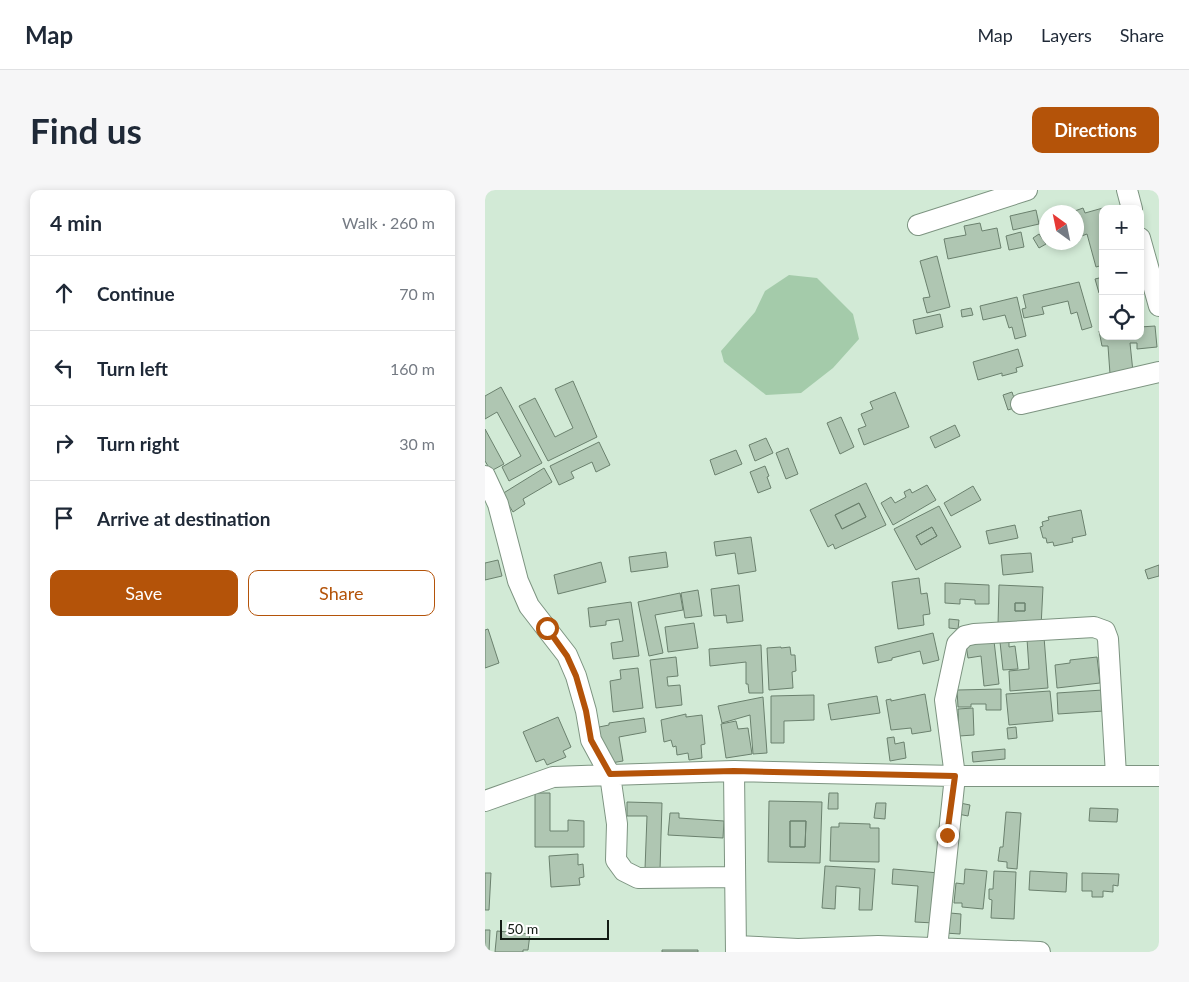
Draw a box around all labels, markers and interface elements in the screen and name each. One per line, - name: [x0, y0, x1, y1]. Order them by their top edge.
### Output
- text: Map: [25, 20, 73, 49]
- text: Map: [977, 24, 1013, 46]
- text: Layers: [1041, 24, 1092, 46]
- text: Share: [1120, 24, 1164, 46]
- button: Directions: [1032, 107, 1159, 153]
- text: Find us: [30, 109, 142, 151]
- north arrow: [1039, 205, 1084, 250]
- map controls: [1099, 205, 1144, 340]
- button: +: [1099, 205, 1144, 250]
- text: 4 min: [50, 210, 102, 235]
- text: Walk · 260 m: [342, 213, 435, 232]
- button: −: [1099, 250, 1144, 295]
- icon: ahead: [50, 279, 78, 307]
- text: Continue: [97, 282, 175, 305]
- text: 70 m: [399, 284, 435, 303]
- button: locate: [1099, 295, 1144, 340]
- icon: left: [50, 354, 78, 382]
- text: Turn left: [97, 357, 168, 380]
- text: 160 m: [390, 359, 435, 378]
- icon: right: [50, 429, 78, 457]
- text: Turn right: [97, 432, 179, 455]
- text: 30 m: [399, 434, 435, 453]
- icon: arrive: [50, 504, 78, 532]
- text: Arrive at destination: [97, 507, 270, 530]
- button: Save: [50, 570, 238, 616]
- button: Share: [248, 570, 435, 616]
- route start: [536, 617, 559, 640]
- route end: [936, 824, 959, 847]
- scale bar: [500, 917, 609, 940]
- text: 50 m: [507, 920, 538, 937]

